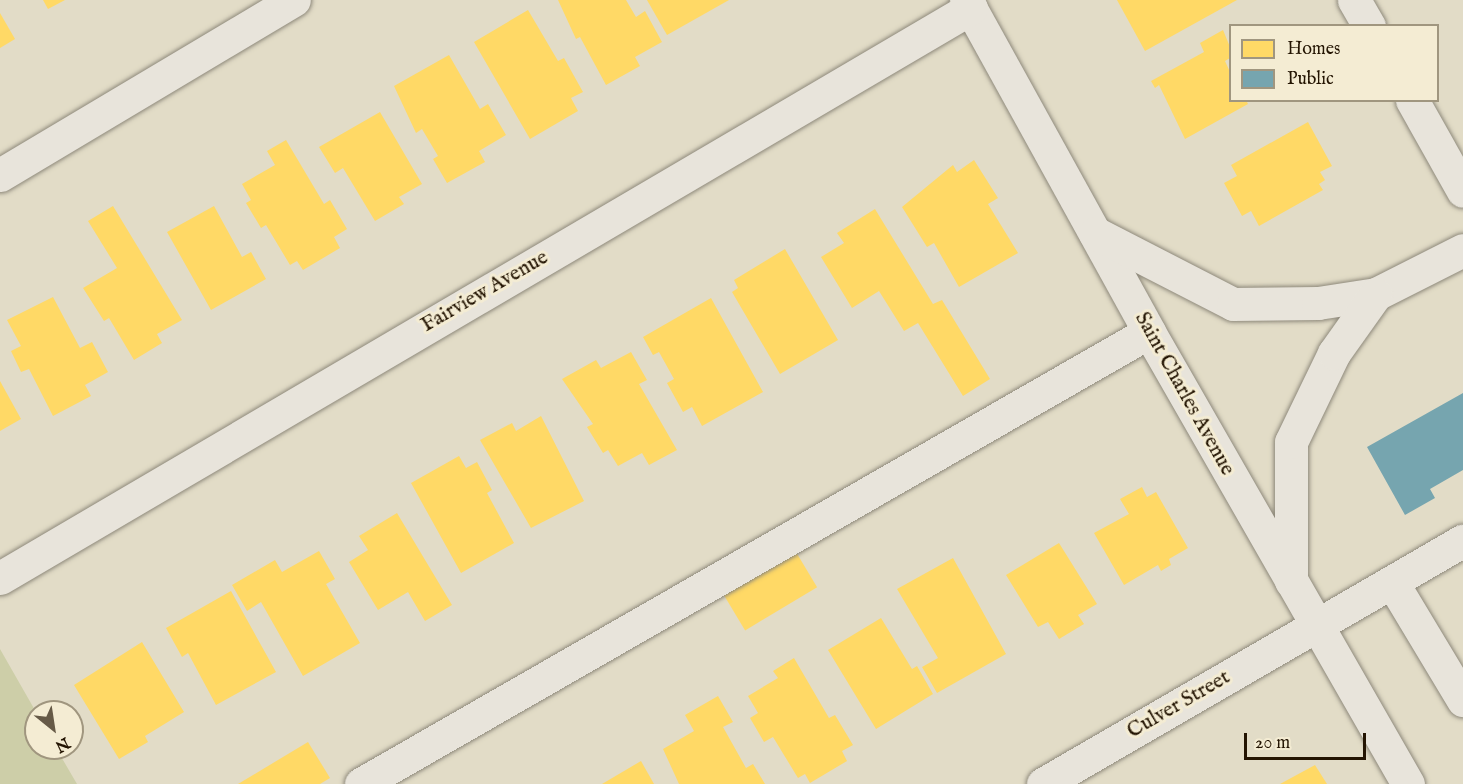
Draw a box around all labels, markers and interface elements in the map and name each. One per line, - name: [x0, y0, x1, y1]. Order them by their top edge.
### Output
- legend: [1229, 24, 1439, 102]
- text: Homes: [1287, 38, 1340, 61]
- text: Public: [1287, 68, 1334, 91]
- street label: Fairview Avenue: [417, 245, 553, 339]
- street label: Saint Charles Avenue: [1129, 308, 1239, 480]
- street label: Culver Street: [1123, 665, 1235, 745]
- north arrow: [24, 700, 84, 760]
- scale bar: [1247, 721, 1368, 759]
- text: N: [51, 732, 73, 756]
- text: 20 m: [1255, 732, 1290, 755]

